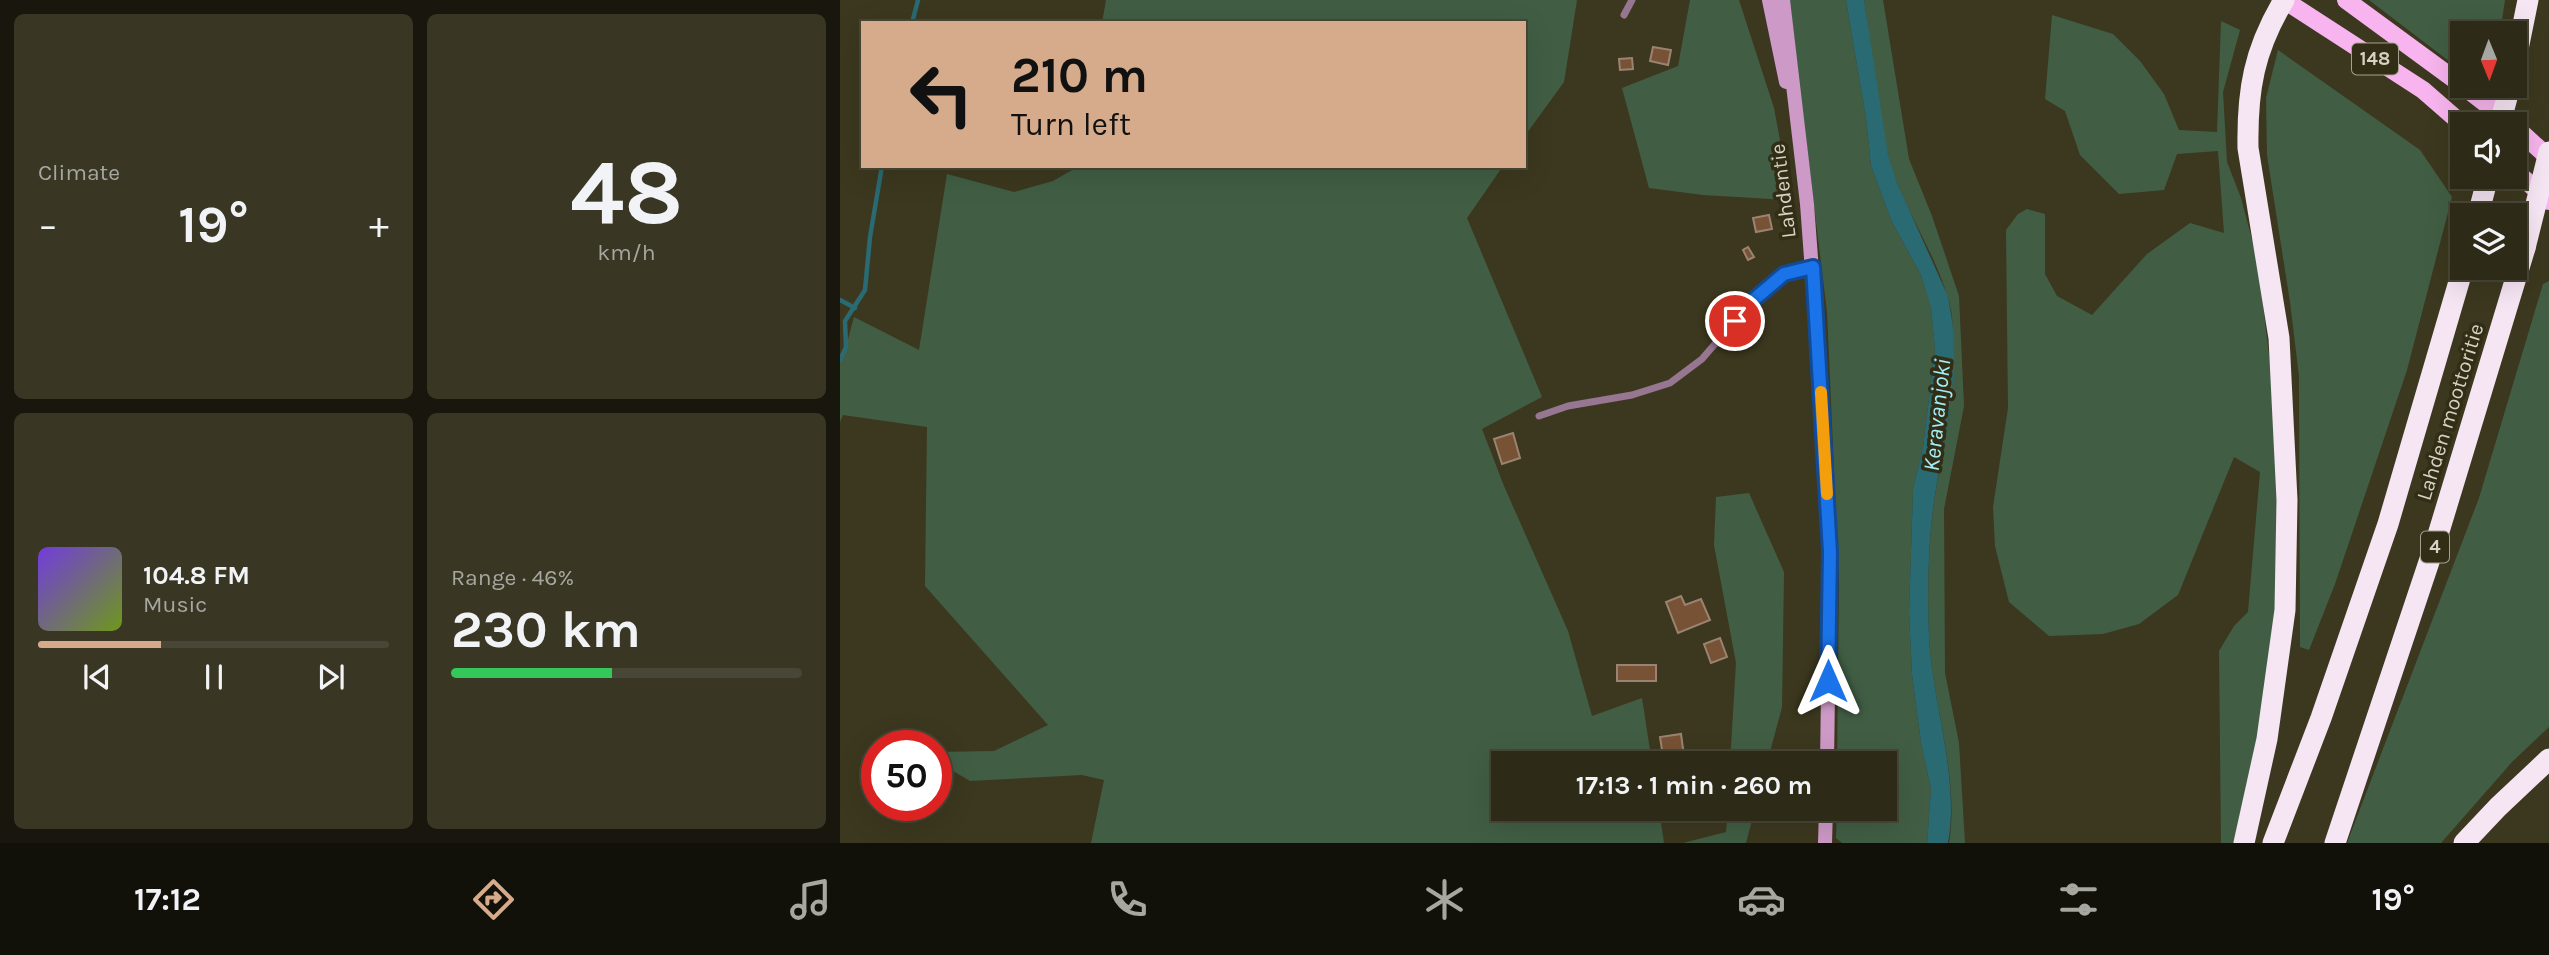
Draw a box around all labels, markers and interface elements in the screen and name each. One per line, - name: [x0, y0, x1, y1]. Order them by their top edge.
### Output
- north arrow: [2450, 21, 2527, 98]
- map controls: [2450, 21, 2527, 280]
- road number: 148: [2352, 44, 2398, 74]
- text: 210 m: [1011, 47, 1148, 104]
- icon: left: [896, 49, 987, 140]
- text: Turn left: [1011, 106, 1131, 143]
- button: sound: [2450, 112, 2527, 189]
- text: 48: [570, 140, 683, 246]
- street label: Lahdentie: [1765, 142, 1801, 240]
- text: Climate: [38, 159, 120, 186]
- text: 19°: [178, 194, 249, 255]
- text: −: [38, 203, 58, 248]
- text: +: [369, 203, 389, 248]
- button: layers: [2450, 203, 2527, 280]
- text: km/h: [597, 239, 656, 266]
- pin: [1705, 291, 1765, 351]
- icon: arrive: [1716, 302, 1754, 340]
- street label: Lahden moottoritie: [2412, 321, 2488, 503]
- water label: Keravanjoki: [1918, 357, 1956, 473]
- road number: 4: [2421, 532, 2449, 562]
- text: 104.8 FM: [143, 560, 250, 591]
- text: Range · 46%: [451, 564, 574, 591]
- text: Music: [143, 591, 207, 618]
- text: 230 km: [451, 599, 641, 660]
- position arrow: [1791, 644, 1865, 718]
- icon: previous: [78, 658, 116, 696]
- icon: pause: [195, 658, 233, 696]
- icon: next: [312, 658, 350, 696]
- speed limit sign: 50: [861, 730, 952, 821]
- text: 17:13 · 1 min · 260 m: [1576, 770, 1812, 801]
- icon: directions: [469, 875, 518, 924]
- icon: music: [786, 875, 835, 924]
- icon: phone: [1103, 875, 1152, 924]
- icon: climate: [1420, 875, 1469, 924]
- icon: car: [1737, 875, 1786, 924]
- icon: filters: [2054, 875, 2103, 924]
- text: 17:12: [134, 881, 201, 918]
- text: 19°: [2372, 881, 2415, 918]

